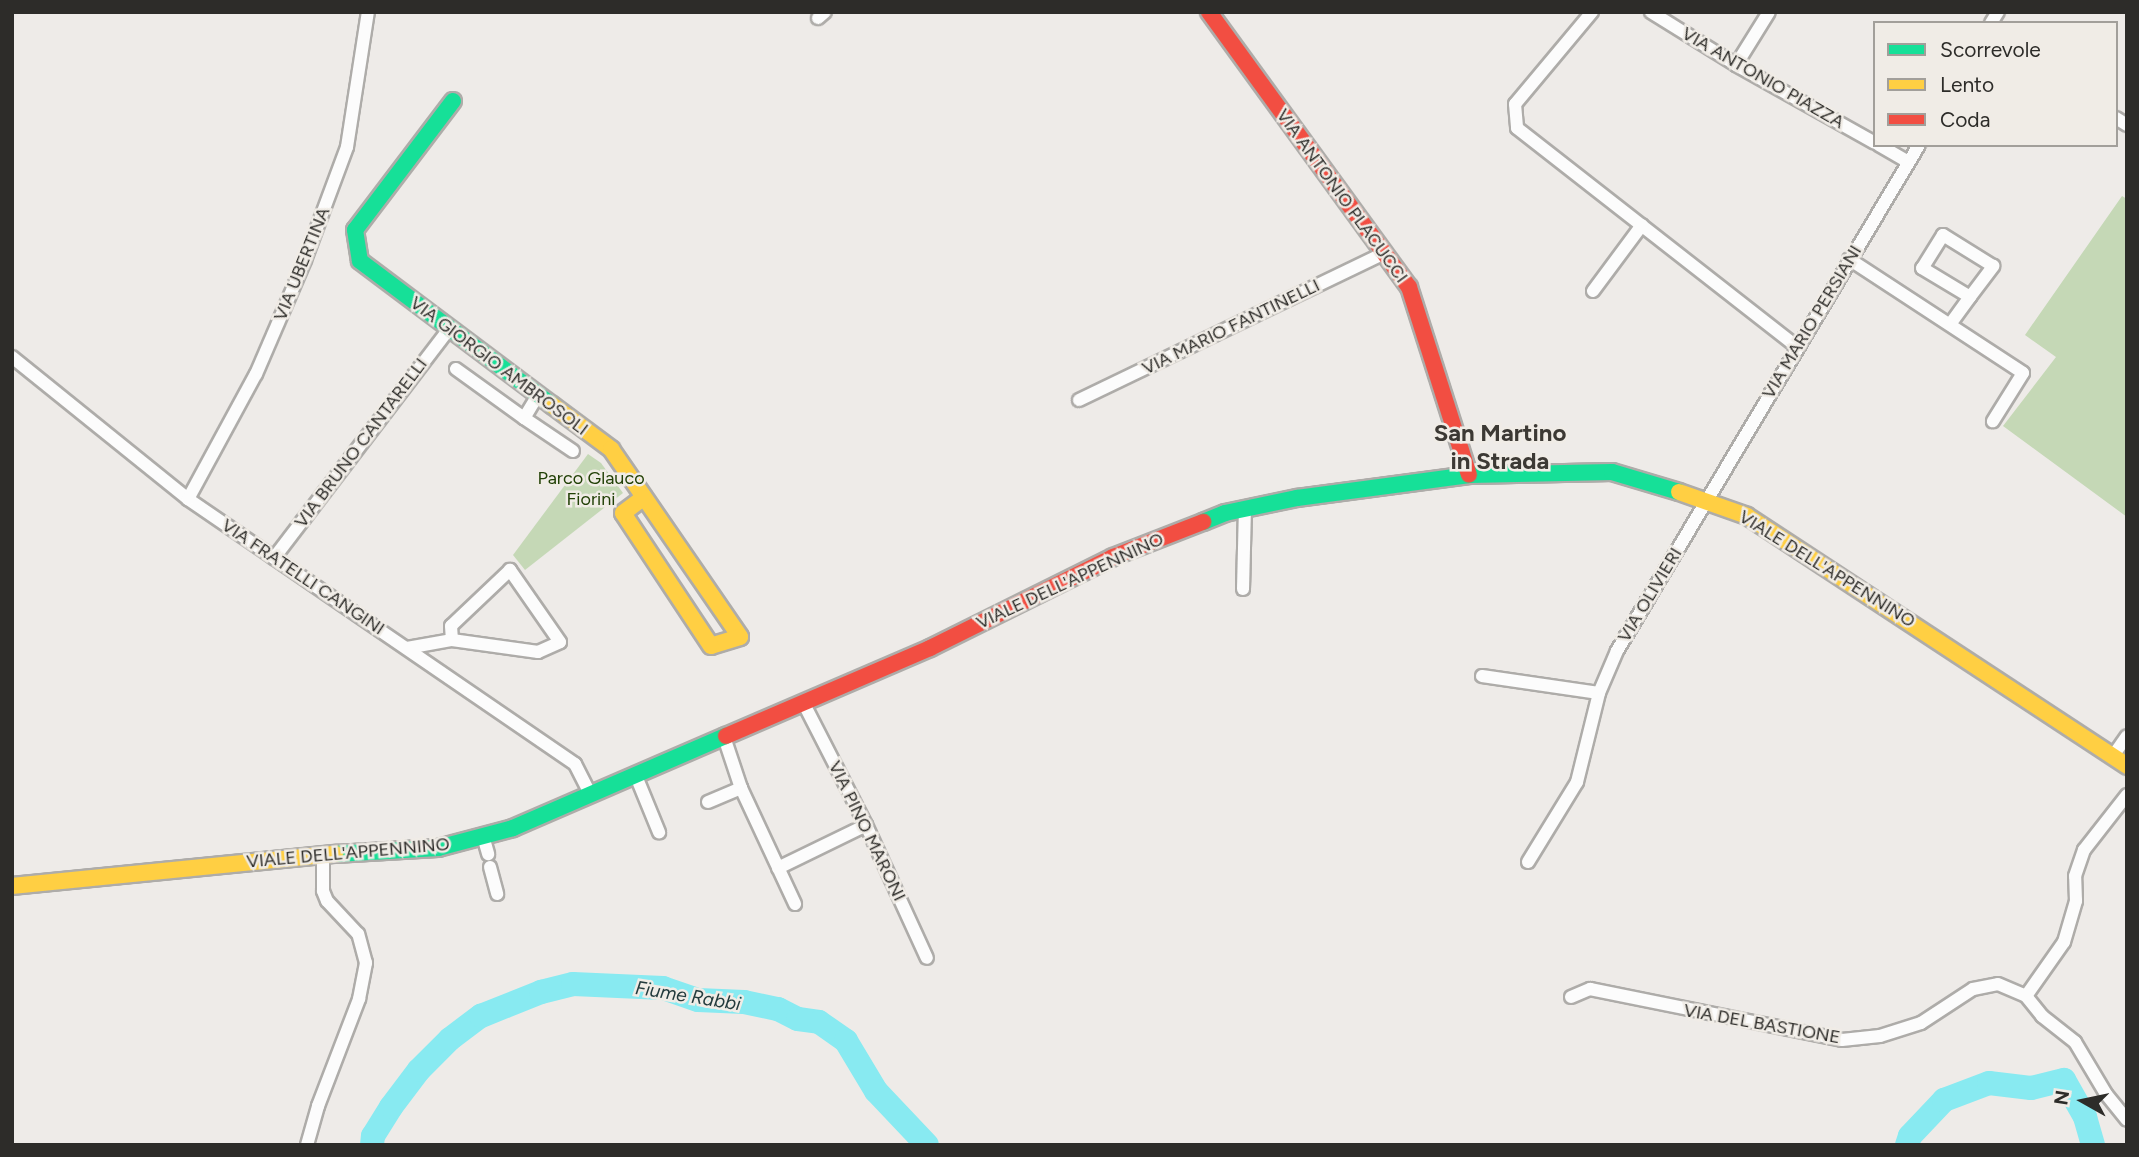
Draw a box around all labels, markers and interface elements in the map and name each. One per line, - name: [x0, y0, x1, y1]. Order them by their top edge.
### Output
- legend: [1873, 21, 2118, 147]
- street label: VIA ANTONIO PIAZZA: [1678, 23, 1848, 133]
- text: Scorrevole: [1940, 37, 2041, 62]
- text: Lento: [1940, 72, 1994, 97]
- street label: VIA ANTONIO PLACUCCI: [1272, 105, 1412, 287]
- text: Coda: [1940, 107, 1990, 132]
- street label: VIA UBERTINA: [269, 204, 335, 324]
- street label: VIA MARIO PERSIANI: [1758, 241, 1866, 403]
- street label: VIA MARIO FANTINELLI: [1139, 275, 1323, 379]
- street label: VIA GIORGIO AMBROSOLI: [406, 292, 592, 440]
- street label: VIA BRUNO CANTARELLI: [290, 354, 432, 532]
- district label: San Martino in Strada: [1434, 419, 1566, 475]
- park label: Parco Glauco Fiorini: [537, 468, 645, 510]
- street label: VIALE DELL'APPENNINO: [1735, 506, 1919, 632]
- street label: VIA FRATELLI CANGINI: [217, 514, 389, 640]
- street label: VIALE DELL'APPENNINO: [973, 528, 1167, 634]
- street label: VIA OLIVIERI: [1613, 544, 1687, 646]
- street label: VIA PINO MARONI: [824, 757, 910, 905]
- street label: VIALE DELL'APPENNINO: [246, 833, 450, 873]
- water label: Fiume Rabbi: [634, 976, 742, 1016]
- street label: VIA DEL BASTIONE: [1682, 1000, 1842, 1048]
- north arrow: [2048, 1066, 2118, 1136]
- text: N: [2049, 1089, 2074, 1107]

